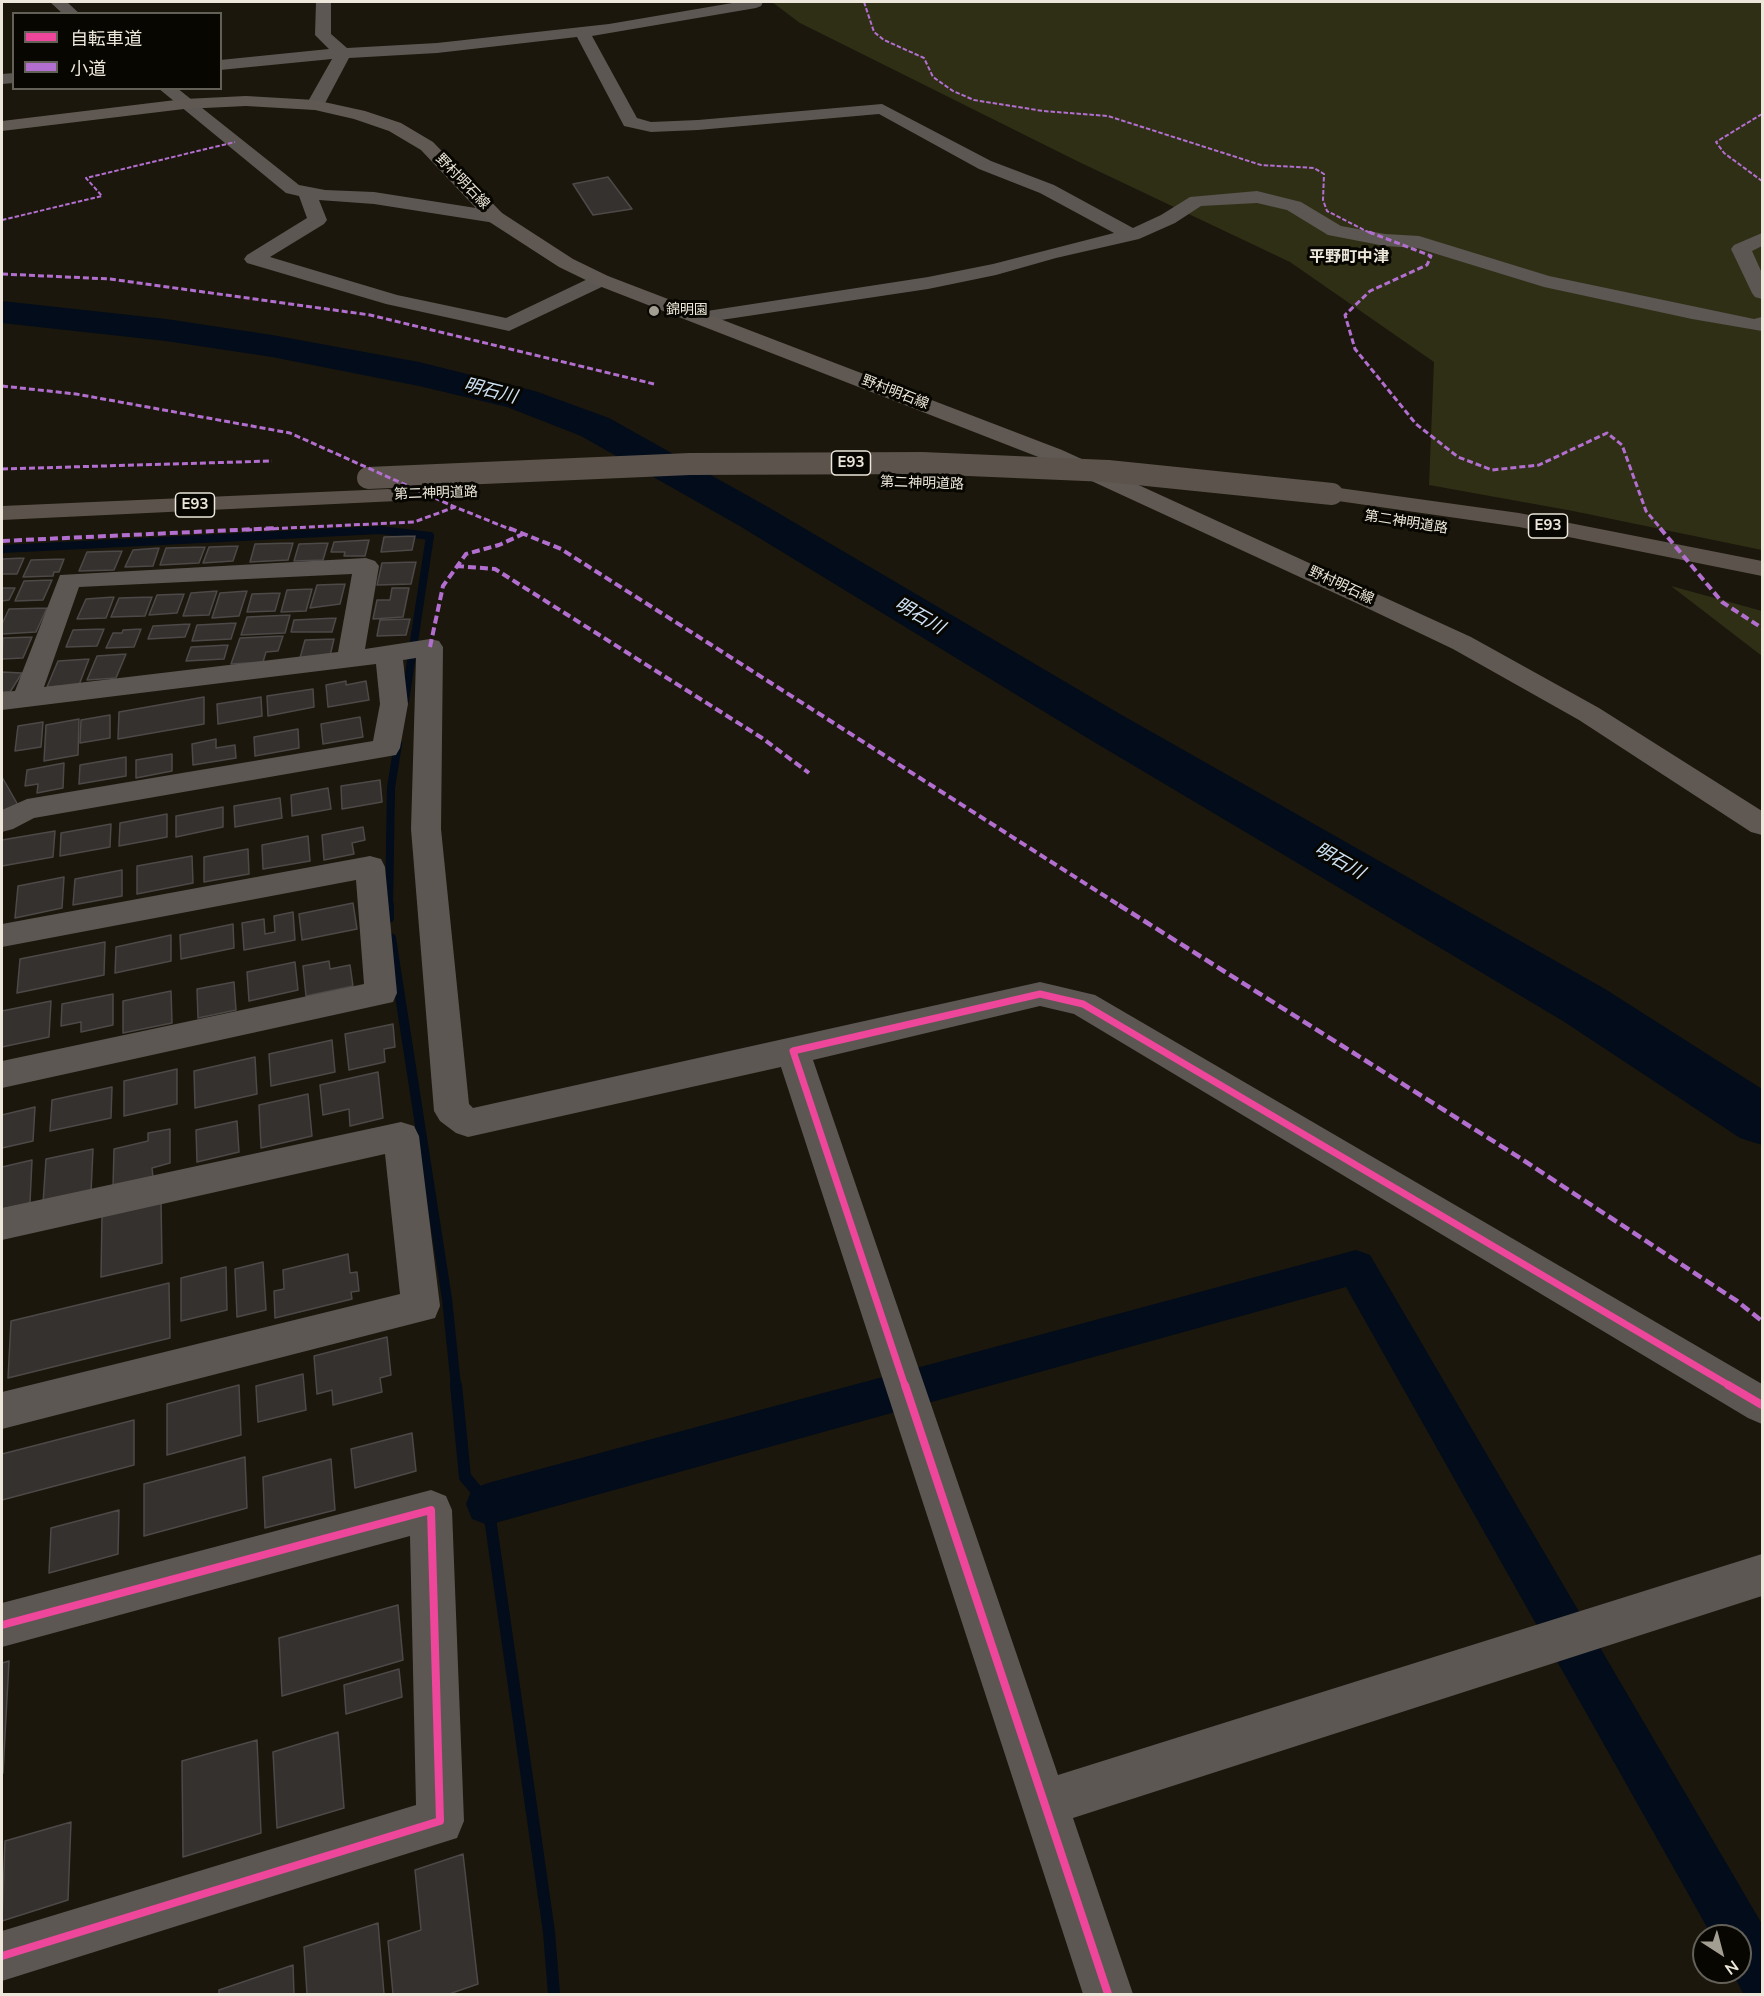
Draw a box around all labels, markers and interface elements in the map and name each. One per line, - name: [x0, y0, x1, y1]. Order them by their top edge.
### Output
- legend: [12, 12, 222, 90]
- text: 自転車道: [70, 27, 142, 51]
- text: 小道: [70, 57, 106, 81]
- street label: 野村明石線: [432, 151, 492, 213]
- district label: 平野町中津: [1309, 248, 1389, 268]
- place label: 錦明園: [666, 303, 708, 319]
- marker: 錦明園: [647, 304, 661, 318]
- street label: 野村明石線: [859, 373, 931, 413]
- water label: 明石川: [461, 375, 519, 409]
- road number: E93: [832, 451, 870, 475]
- street label: 第二神明道路: [880, 474, 964, 494]
- street label: 第二神明道路: [394, 484, 478, 504]
- road number: E93: [176, 493, 214, 517]
- street label: 第二神明道路: [1363, 508, 1449, 538]
- road number: E93: [1528, 514, 1568, 538]
- street label: 野村明石線: [1306, 564, 1376, 608]
- water label: 明石川: [890, 594, 948, 640]
- water label: 明石川: [1310, 839, 1368, 885]
- north arrow: [1692, 1924, 1752, 1984]
- text: N: [1720, 1955, 1743, 1979]

